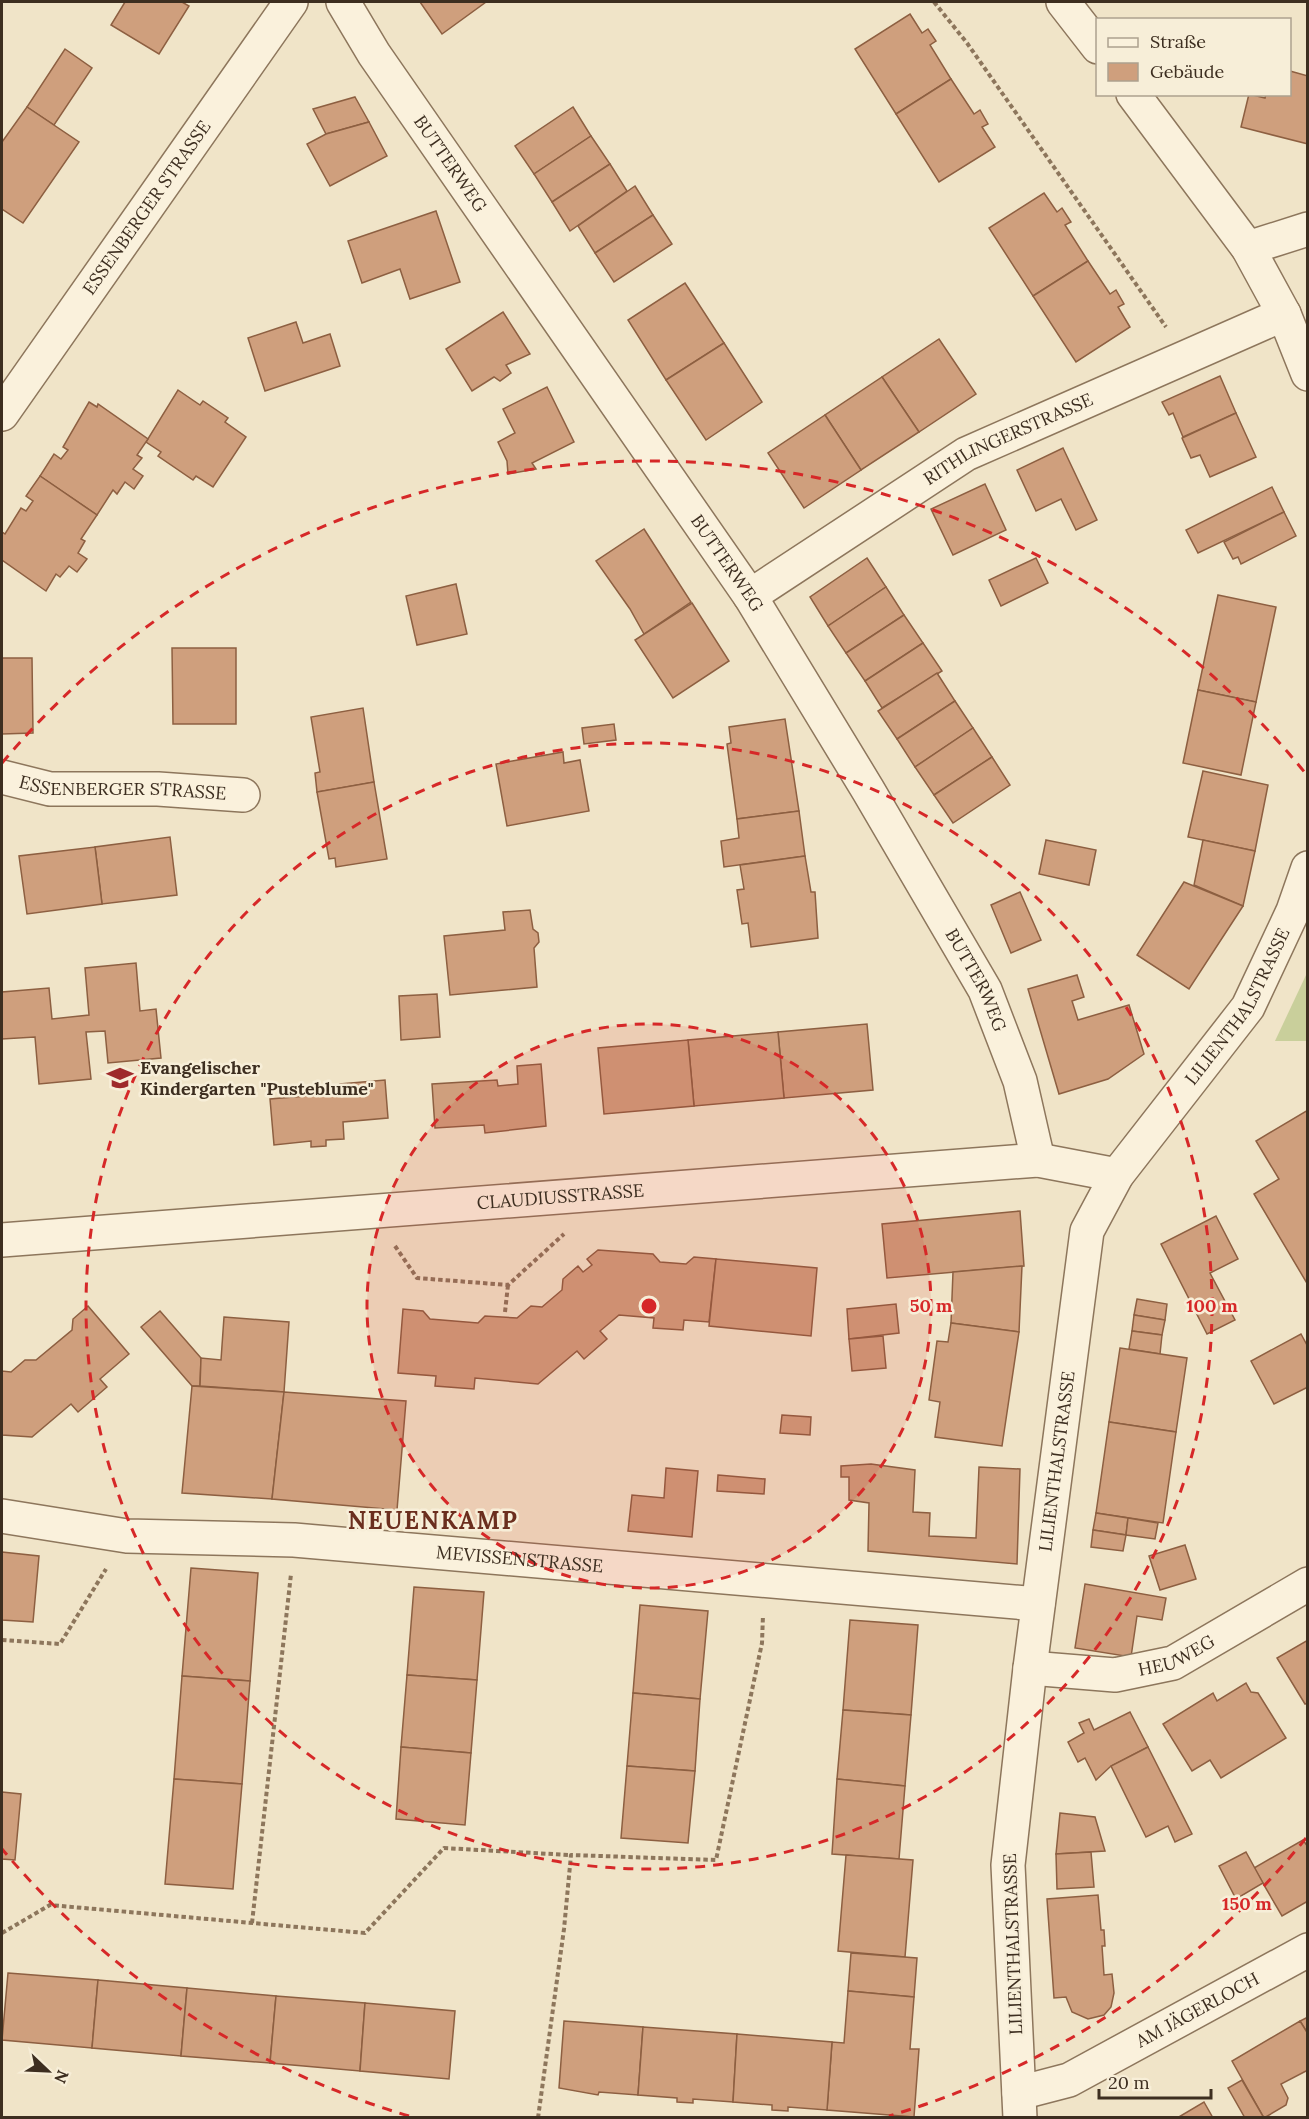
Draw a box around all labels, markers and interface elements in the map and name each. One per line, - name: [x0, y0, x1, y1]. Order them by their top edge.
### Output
- legend: [1096, 18, 1291, 96]
- text: Straße: [1150, 30, 1206, 53]
- text: Gebäude: [1150, 60, 1225, 83]
- street label: BUTTERWEG: [409, 110, 492, 217]
- street label: ESSENBERGER STRASSE: [77, 116, 215, 299]
- street label: RITHLINGERSTRASSE: [919, 388, 1096, 490]
- street label: BUTTERWEG: [686, 510, 769, 616]
- street label: ESSENBERGER STRASSE: [17, 770, 227, 805]
- street label: BUTTERWEG: [940, 924, 1012, 1035]
- street label: LILIENTHALSTRASSE: [1180, 924, 1295, 1089]
- place label: Evangelischer Kindergarten "Pusteblume": [140, 1056, 374, 1100]
- school or university icon: Evangelischer Kindergarten "Pusteblume": [105, 1063, 135, 1093]
- street label: CLAUDIUSSTRASSE: [476, 1178, 645, 1214]
- text: 50 m: [910, 1294, 953, 1317]
- text: 100 m: [1186, 1294, 1238, 1317]
- centre of rings: [639, 1296, 659, 1316]
- street label: LILIENTHALSTRASSE: [1033, 1370, 1080, 1553]
- district label: NEUENKAMP: [348, 1505, 518, 1536]
- street label: MEVISSENSTRASSE: [435, 1540, 604, 1578]
- street label: HEUWEG: [1136, 1629, 1219, 1681]
- street label: LILIENTHALSTRASSE: [998, 1853, 1027, 2035]
- text: 150 m: [1222, 1892, 1272, 1915]
- street label: AM JÄGERLOCH: [1131, 1967, 1263, 2053]
- north arrow: [18, 2041, 78, 2101]
- scale bar: [1099, 2062, 1212, 2100]
- text: N: [50, 2067, 73, 2086]
- text: 20 m: [1108, 2071, 1150, 2094]

